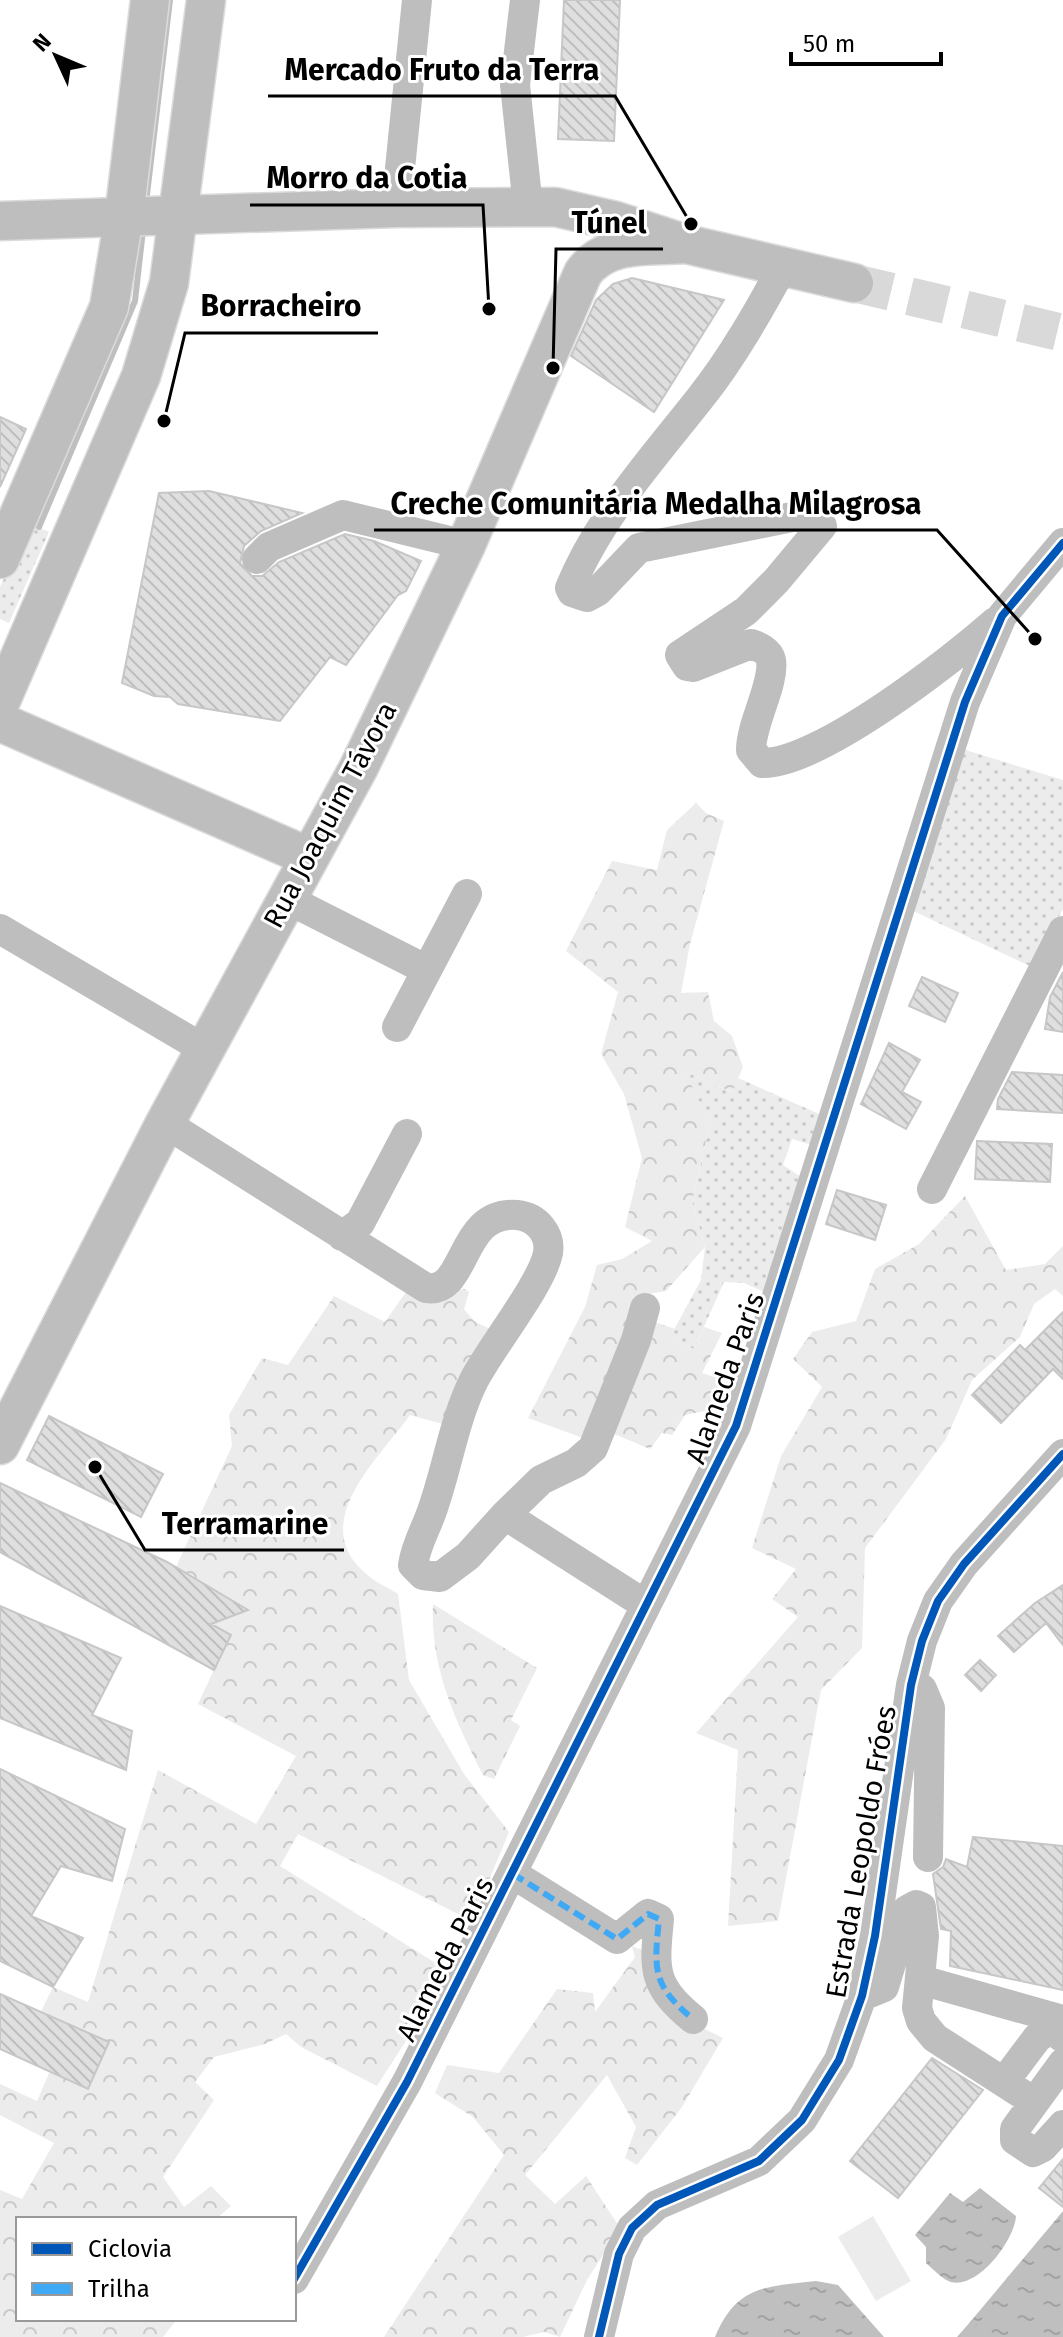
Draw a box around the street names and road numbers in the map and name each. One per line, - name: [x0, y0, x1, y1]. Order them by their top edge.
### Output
- street label: Rua Joaquim Távora: [256, 696, 404, 934]
- street label: Alameda Paris: [679, 1288, 771, 1468]
- street label: Estrada Leopoldo Fróes: [819, 1703, 903, 2001]
- street label: Alameda Paris: [389, 1871, 501, 2047]

